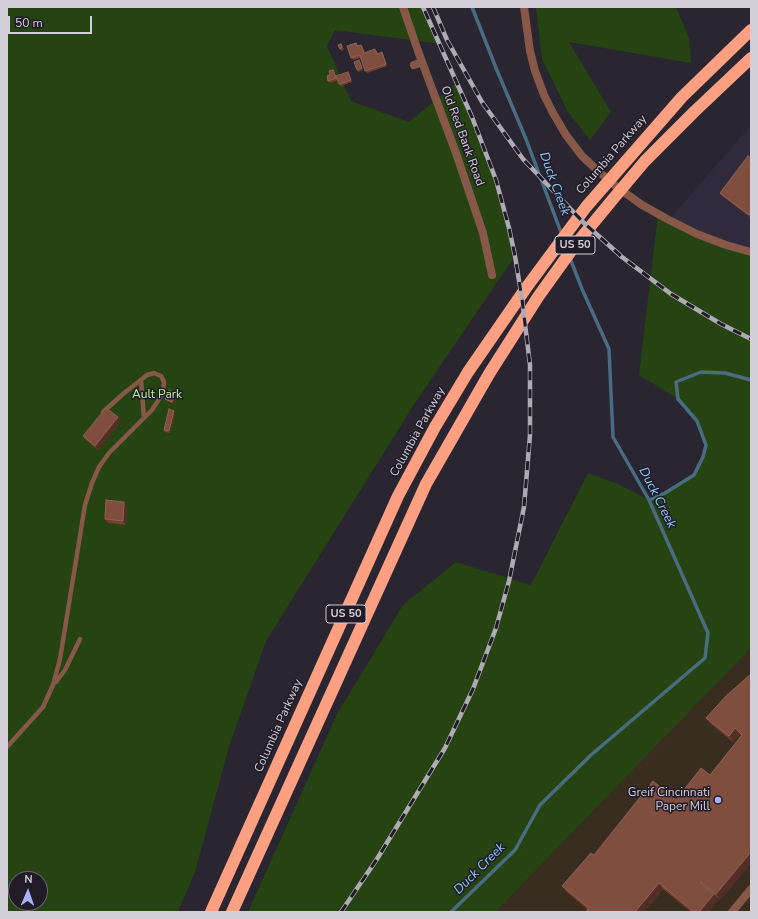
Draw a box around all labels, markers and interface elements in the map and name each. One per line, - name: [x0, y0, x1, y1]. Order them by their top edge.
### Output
- scale bar: [10, 8, 94, 34]
- text: 50 m: [15, 15, 43, 31]
- street label: Old Red Bank Road: [437, 84, 487, 188]
- street label: Columbia Parkway: [574, 112, 650, 198]
- water label: Duck Creek: [535, 150, 573, 218]
- road number: US 50: [555, 236, 595, 254]
- street label: Columbia Parkway: [387, 385, 449, 479]
- park label: Ault Park: [132, 388, 182, 402]
- water label: Duck Creek: [635, 465, 679, 531]
- road number: US 50: [326, 605, 366, 623]
- street label: Columbia Parkway: [252, 677, 306, 775]
- place label: Greif Cincinnati Paper Mill: [628, 786, 710, 814]
- marker: Greif Cincinnati Paper Mill: [713, 795, 723, 805]
- water label: Duck Creek: [451, 840, 509, 898]
- north arrow: [8, 871, 48, 911]
- text: N: [24, 872, 33, 887]

